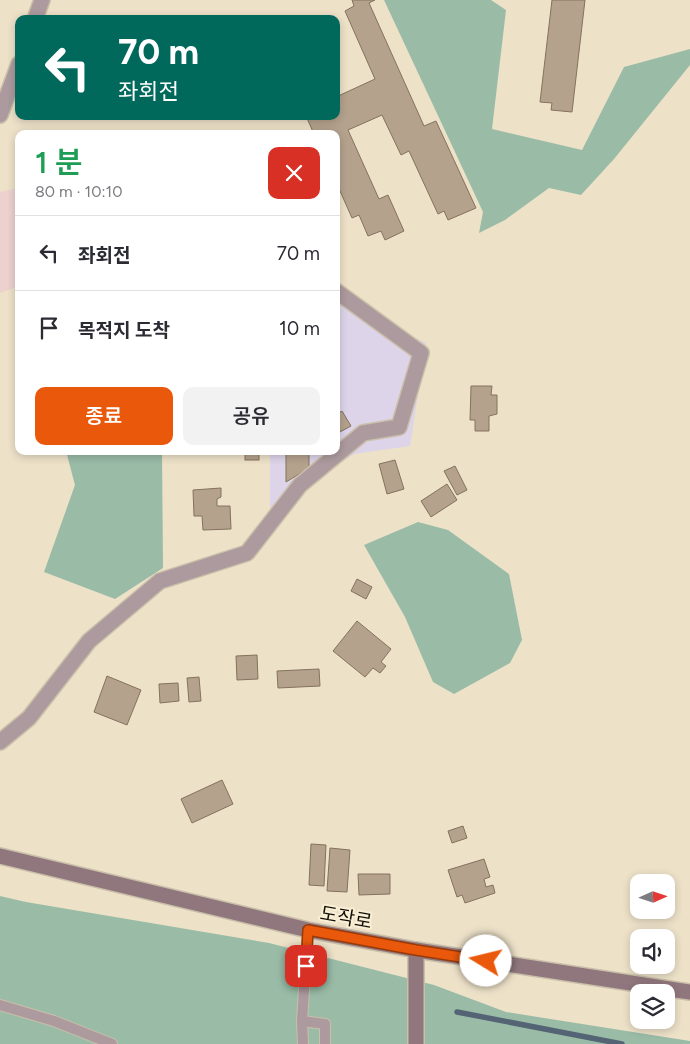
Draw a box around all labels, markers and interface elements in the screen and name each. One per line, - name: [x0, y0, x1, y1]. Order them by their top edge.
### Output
- text: 70 m: [118, 31, 199, 73]
- icon: left: [35, 35, 100, 100]
- text: 좌회전: [118, 78, 179, 105]
- text: 1 분: [35, 144, 82, 181]
- button: close: [268, 147, 320, 199]
- text: 80 m · 10:10: [35, 182, 122, 201]
- icon: left: [35, 239, 63, 267]
- text: 70 m: [277, 242, 320, 265]
- text: 좌회전: [78, 244, 130, 267]
- icon: arrive: [35, 314, 63, 342]
- text: 10 m: [279, 317, 320, 340]
- text: 목적지 도착: [78, 319, 170, 342]
- button: 종료: [35, 387, 173, 445]
- button: 공유: [183, 387, 320, 445]
- north arrow: [630, 874, 675, 919]
- map controls: [630, 874, 675, 1029]
- street label: 도작로: [318, 902, 374, 933]
- button: sound: [630, 929, 675, 974]
- position arrow: [459, 934, 511, 986]
- pin: [285, 945, 327, 987]
- icon: arrive: [292, 952, 320, 980]
- button: layers: [630, 984, 675, 1029]

